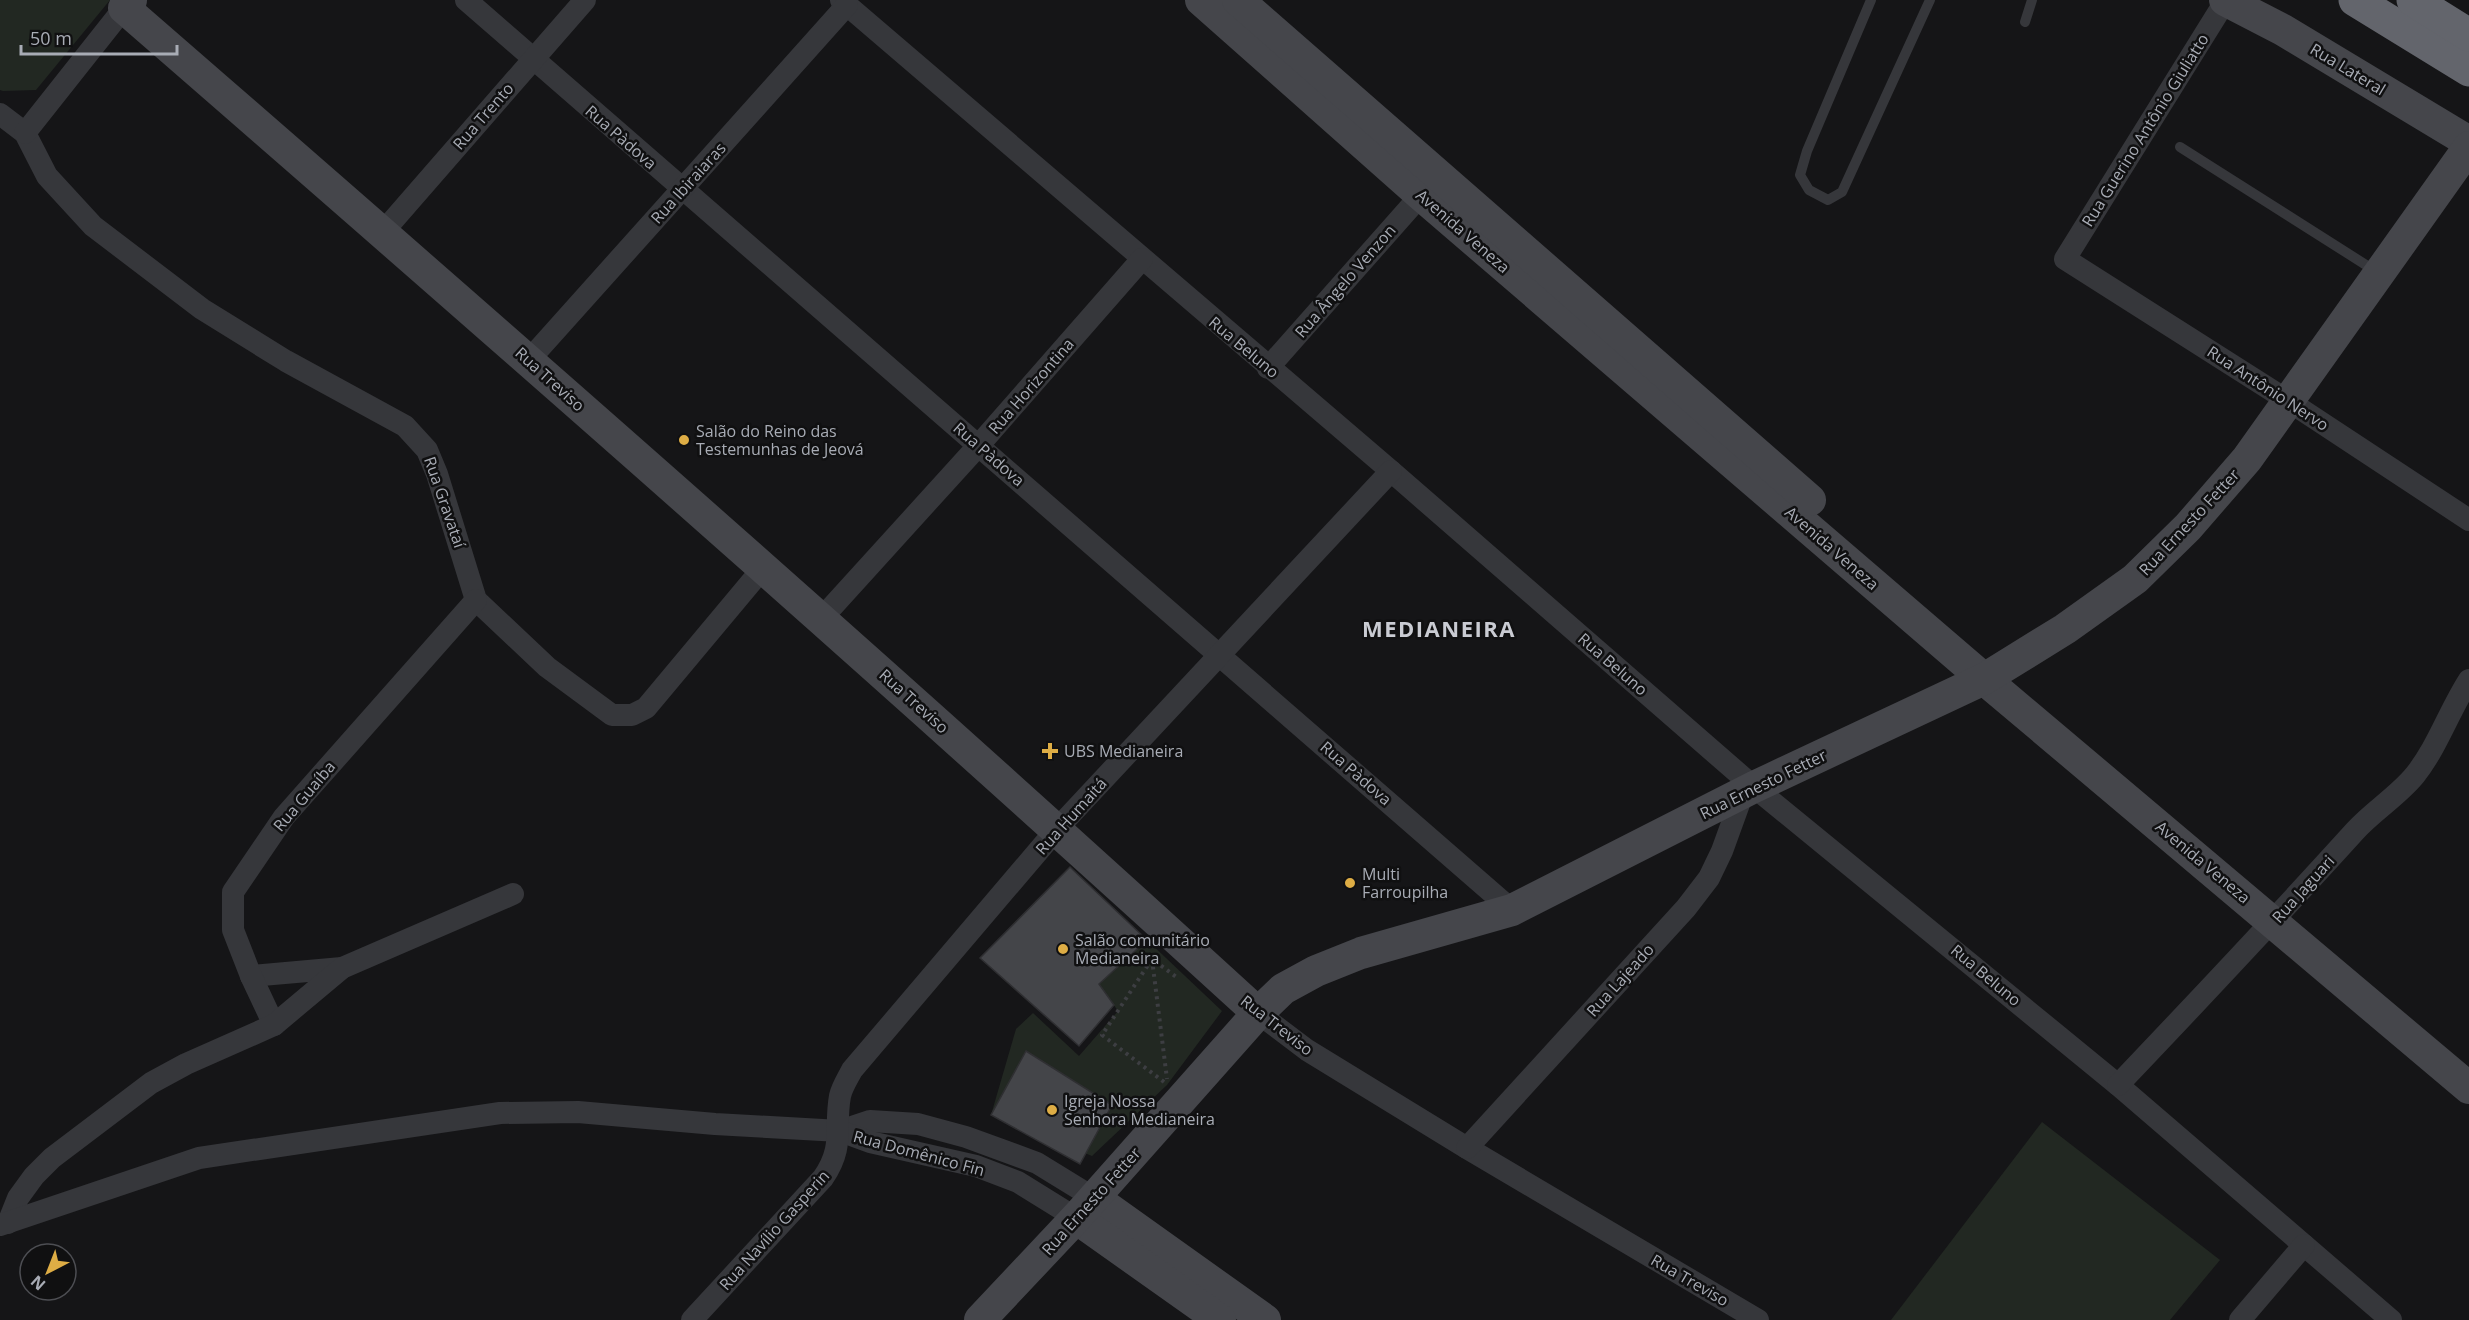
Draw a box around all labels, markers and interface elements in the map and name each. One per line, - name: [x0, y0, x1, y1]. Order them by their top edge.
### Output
- scale bar: [21, 18, 177, 56]
- text: 50 m: [30, 26, 72, 50]
- street label: Rua Guerino Antônio Giuliatto: [2076, 29, 2214, 231]
- street label: Rua Lateral: [2306, 38, 2390, 100]
- street label: Rua Trento: [448, 78, 518, 154]
- street label: Rua Pàdova: [581, 100, 661, 174]
- street label: Rua Ibiraiaras: [646, 138, 730, 228]
- street label: Avenida Veneza: [1411, 184, 1515, 278]
- street label: Rua Ângelo Venzon: [1290, 220, 1400, 342]
- street label: Rua Beluno: [1204, 311, 1284, 383]
- street label: Rua Horizontina: [983, 333, 1079, 439]
- street label: Rua Antônio Nervo: [2203, 340, 2333, 436]
- street label: Rua Treviso: [511, 342, 589, 416]
- street label: Rua Pàdova: [949, 417, 1029, 491]
- place label: Salão do Reino das Testemunhas de Jeová: [696, 420, 864, 460]
- marker: Salão do Reino das Testemunhas de Jeová: [677, 433, 691, 447]
- street label: Rua Gravataí: [419, 453, 471, 552]
- street label: Rua Ernesto Fetter: [2134, 464, 2244, 580]
- street label: Avenida Veneza: [1780, 501, 1884, 595]
- district label: MEDIANEIRA: [1362, 613, 1516, 643]
- street label: Rua Beluno: [1574, 628, 1652, 700]
- street label: Rua Treviso: [875, 664, 953, 738]
- street label: Rua Pàdova: [1316, 736, 1396, 810]
- place label: UBS Medianeira: [1064, 740, 1183, 762]
- marker: UBS Medianeira: [1041, 742, 1059, 760]
- street label: Rua Ernesto Fetter: [1696, 744, 1830, 824]
- street label: Rua Guaíba: [268, 756, 340, 836]
- street label: Rua Humaitá: [1030, 773, 1112, 859]
- street label: Avenida Veneza: [2151, 816, 2255, 908]
- street label: Rua Jaguari: [2267, 850, 2339, 928]
- place label: Multi Farroupilha: [1362, 863, 1448, 903]
- marker: Multi Farroupilha: [1343, 876, 1357, 890]
- place label: Salão comunitário Medianeira: [1075, 929, 1210, 969]
- street label: Rua Lajeado: [1581, 939, 1659, 1021]
- street label: Rua Beluno: [1946, 939, 2026, 1011]
- marker: Salão comunitário Medianeira: [1056, 942, 1070, 956]
- street label: Rua Treviso: [1236, 990, 1318, 1060]
- place label: Igreja Nossa Senhora Medianeira: [1064, 1090, 1215, 1130]
- marker: Igreja Nossa Senhora Medianeira: [1045, 1103, 1059, 1117]
- street label: Rua Domênico Fin: [851, 1125, 987, 1181]
- street label: Rua Ernesto Fetter: [1037, 1142, 1146, 1260]
- street label: Rua Navílio Gasperin: [714, 1165, 834, 1295]
- north arrow: [18, 1242, 78, 1302]
- street label: Rua Treviso: [1647, 1249, 1733, 1311]
- text: N: [26, 1271, 50, 1296]

